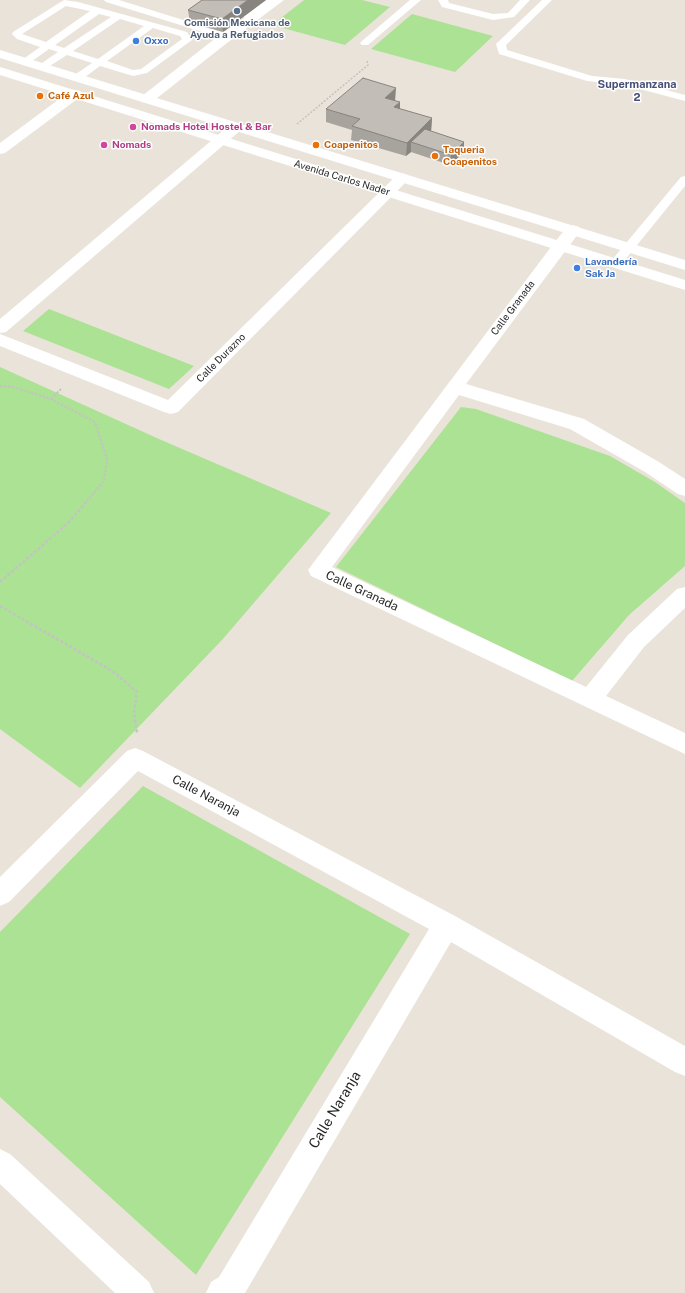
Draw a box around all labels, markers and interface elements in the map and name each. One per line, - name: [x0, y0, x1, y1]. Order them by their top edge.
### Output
- marker: Comisión Mexicana de Ayuda a Refugiados: [232, 6, 242, 16]
- place label: Comisión Mexicana de Ayuda a Refugiados: [184, 17, 290, 40]
- place label: Oxxo: [144, 35, 168, 47]
- marker: Oxxo: [131, 36, 141, 46]
- district label: Supermanzana 2: [598, 78, 676, 104]
- place label: Café Azul: [48, 90, 94, 102]
- marker: Café Azul: [35, 91, 45, 101]
- place label: Nomads Hotel Hostel & Bar: [141, 121, 272, 133]
- marker: Nomads Hotel Hostel & Bar: [128, 122, 138, 132]
- place label: Nomads: [112, 139, 151, 151]
- place label: Coapenitos: [324, 139, 378, 151]
- marker: Nomads: [99, 140, 109, 150]
- marker: Coapenitos: [311, 140, 321, 150]
- place label: Taqueria Coapenitos: [443, 144, 497, 168]
- marker: Taqueria Coapenitos: [430, 151, 440, 161]
- street label: Avenida Carlos Nader: [292, 158, 392, 198]
- place label: Lavandería Sak Ja: [585, 256, 637, 280]
- marker: Lavandería Sak Ja: [572, 263, 582, 273]
- street label: Calle Granada: [489, 278, 537, 338]
- street label: Calle Durazno: [194, 331, 248, 385]
- street label: Calle Granada: [323, 568, 401, 614]
- street label: Calle Naranja: [170, 772, 242, 820]
- street label: Calle Naranja: [305, 1068, 365, 1152]

